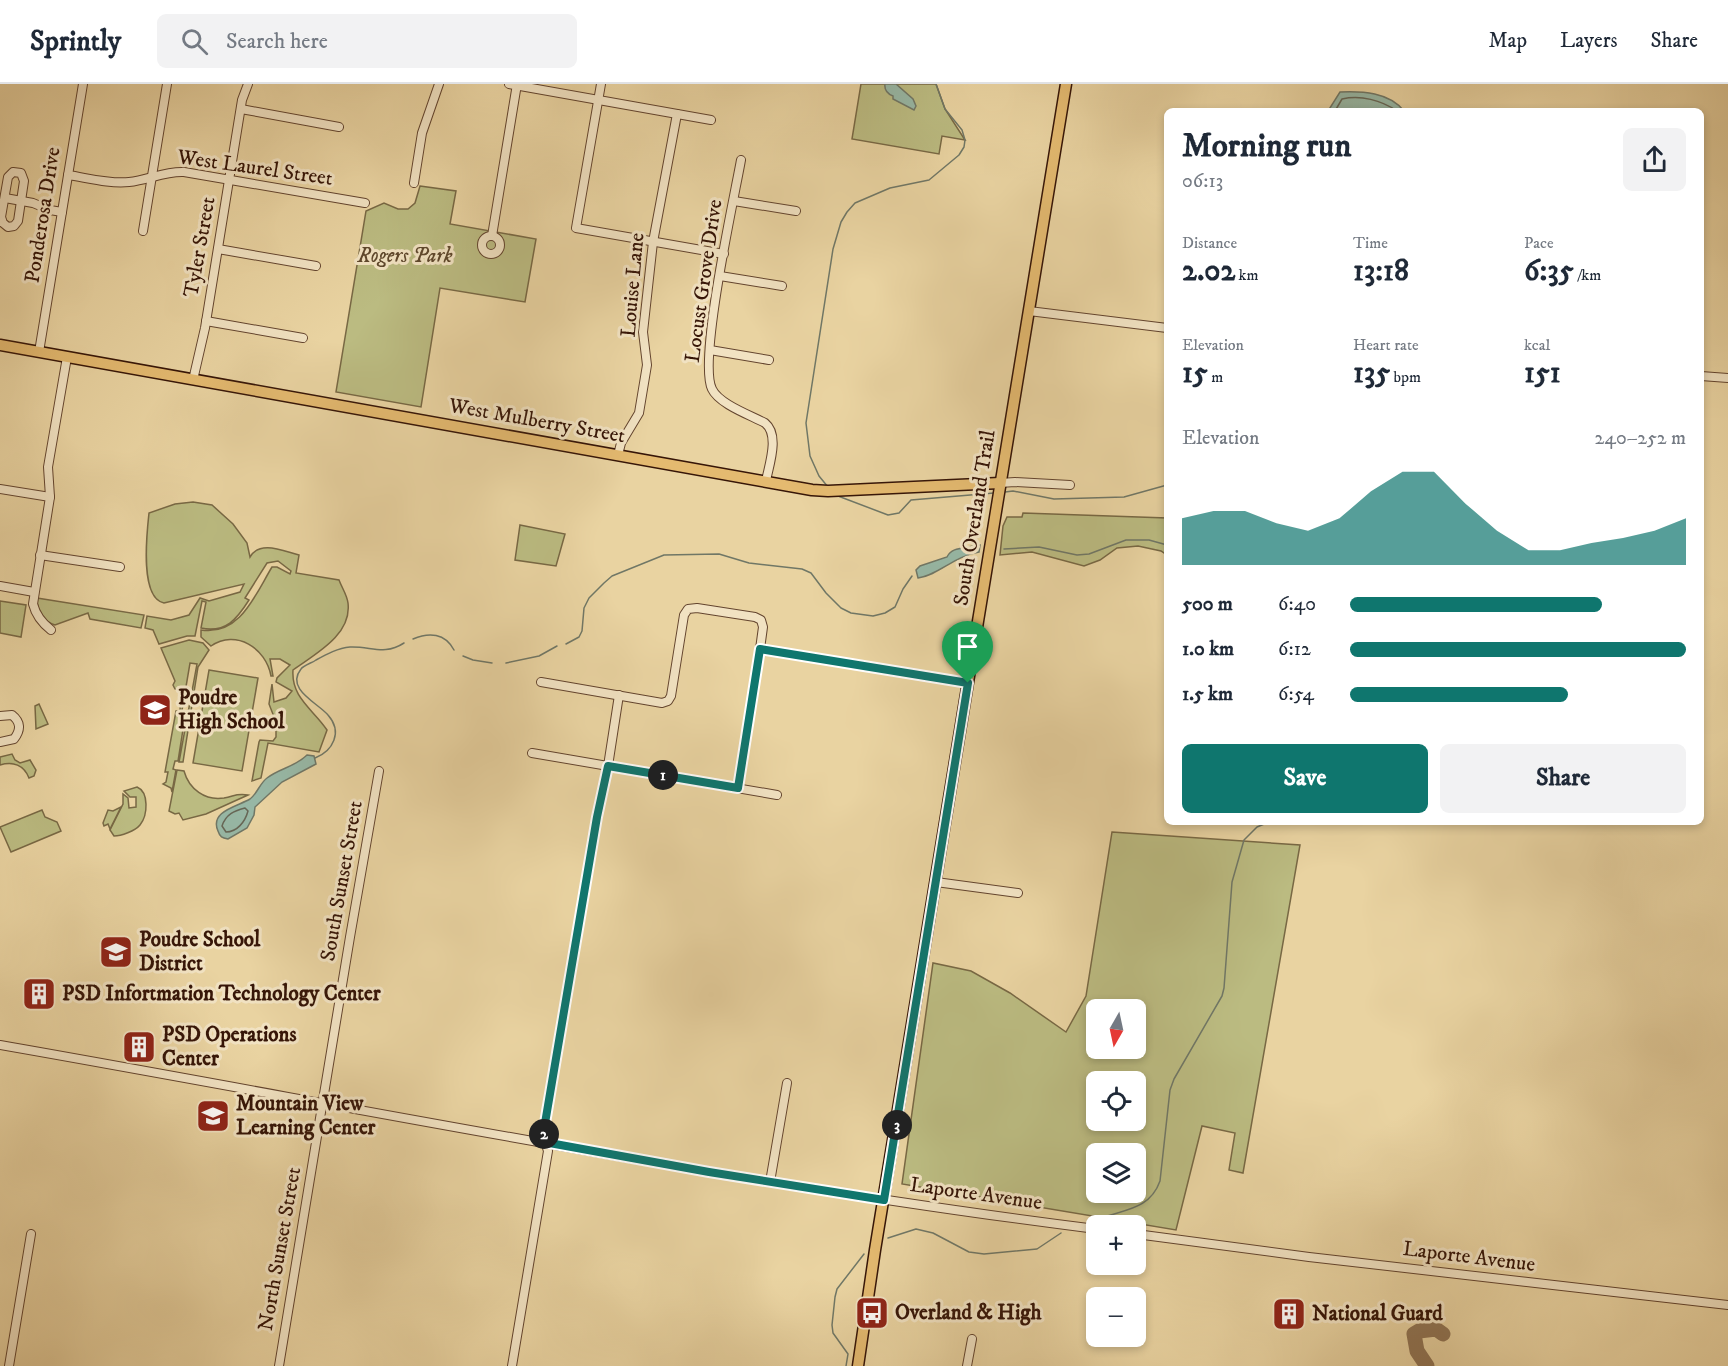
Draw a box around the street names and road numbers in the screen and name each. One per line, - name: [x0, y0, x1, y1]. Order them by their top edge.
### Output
- street label: West Laurel Street: [175, 144, 334, 192]
- street label: Ponderosa Drive: [19, 145, 67, 285]
- street label: Tyler Street: [178, 195, 222, 299]
- street label: Locust Grove Drive: [680, 197, 728, 364]
- street label: Louise Lane: [615, 231, 651, 338]
- street label: West Mulberry Street: [446, 392, 628, 449]
- street label: South Overland Trail: [948, 428, 1002, 608]
- street label: South Sunset Street: [315, 799, 369, 963]
- street label: North Sunset Street: [253, 1165, 307, 1333]
- street label: Laporte Avenue: [908, 1172, 1044, 1216]
- street label: Laporte Avenue: [1401, 1236, 1537, 1278]

